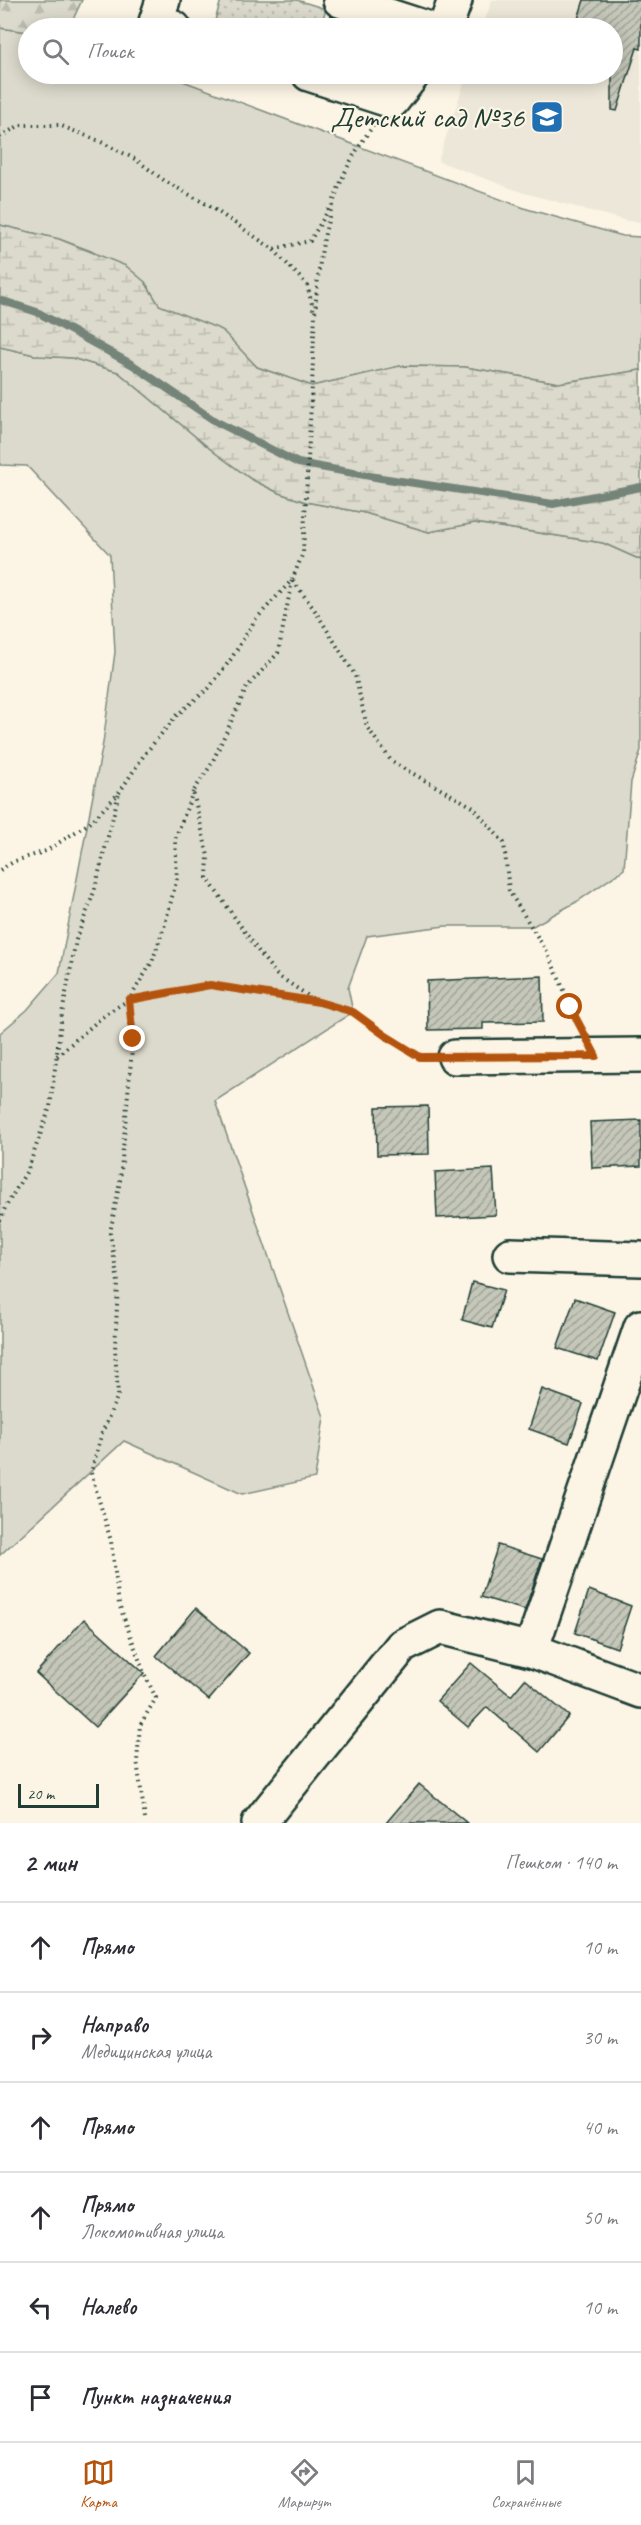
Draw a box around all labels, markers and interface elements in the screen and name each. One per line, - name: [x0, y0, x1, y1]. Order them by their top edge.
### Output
- search box: [18, 18, 623, 84]
- icon: search: [39, 35, 72, 68]
- text: Поиск: [87, 37, 133, 65]
- place label: Детский сад №36: [330, 98, 525, 136]
- school or university icon: Детский сад №36: [529, 99, 565, 135]
- route start: [556, 993, 582, 1019]
- route end: [119, 1025, 145, 1051]
- scale bar: [18, 1781, 99, 1808]
- text: 20 m: [27, 1784, 54, 1804]
- text: 2 мин: [24, 1846, 77, 1879]
- text: Пешком · 140 m: [505, 1850, 617, 1875]
- icon: ahead: [24, 1931, 57, 1964]
- text: Прямо: [81, 1933, 133, 1961]
- text: 10 m: [583, 1935, 617, 1960]
- text: Направо: [81, 2011, 148, 2039]
- icon: right: [24, 2021, 57, 2054]
- text: 30 m: [583, 2025, 617, 2050]
- text: Медицинская улица: [81, 2039, 212, 2064]
- icon: ahead: [24, 2111, 57, 2144]
- text: Прямо: [81, 2113, 133, 2141]
- text: 40 m: [583, 2115, 617, 2140]
- text: Прямо: [81, 2191, 133, 2219]
- icon: ahead: [24, 2201, 57, 2234]
- text: 50 m: [583, 2205, 617, 2230]
- text: Локомотивная улица: [81, 2219, 224, 2244]
- icon: left: [24, 2291, 57, 2324]
- text: Налево: [81, 2293, 137, 2321]
- text: 10 m: [583, 2295, 617, 2320]
- icon: arrive: [24, 2381, 57, 2414]
- text: Пункт назначения: [81, 2383, 230, 2411]
- tab: Карта: [80, 2456, 117, 2512]
- tab: Маршрут: [278, 2456, 330, 2512]
- tab: Сохранённые: [491, 2456, 561, 2512]

